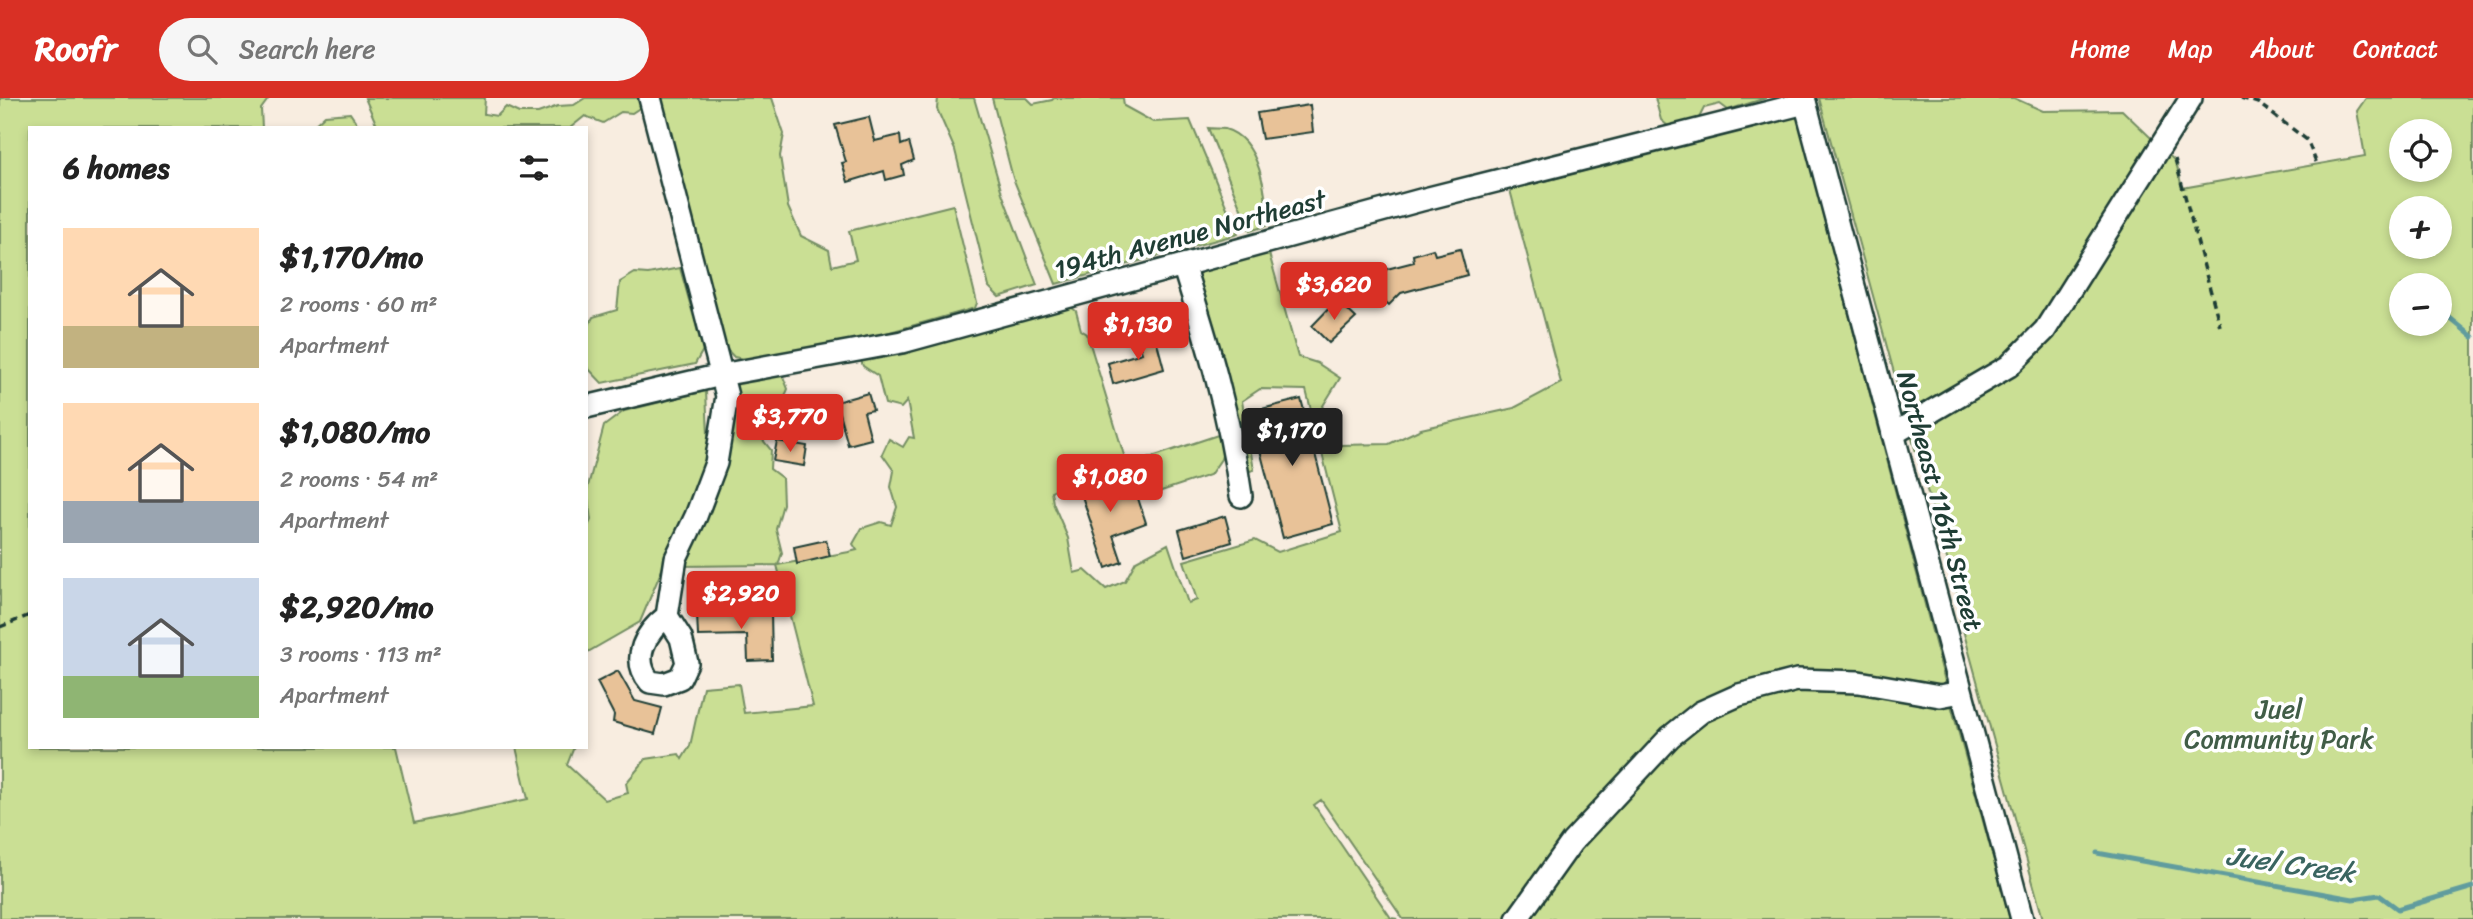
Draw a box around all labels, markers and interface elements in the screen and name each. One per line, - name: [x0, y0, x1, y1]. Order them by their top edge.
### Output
- search box: [159, 18, 649, 81]
- text: Roofr: [35, 20, 117, 78]
- text: Search here: [239, 26, 376, 72]
- text: Home: [2070, 28, 2130, 70]
- text: Map: [2168, 28, 2212, 70]
- text: About: [2250, 28, 2315, 70]
- text: Contact: [2353, 28, 2438, 70]
- icon: search: [183, 30, 221, 68]
- map controls: [2389, 119, 2452, 336]
- button: locate: [2389, 119, 2452, 182]
- text: 6 homes: [63, 141, 170, 195]
- icon: filters: [515, 149, 553, 187]
- street label: 194th Avenue Northeast: [1049, 175, 1333, 292]
- button: +: [2389, 196, 2452, 259]
- text: $1,170/mo: [280, 230, 423, 284]
- icon: home: [119, 256, 203, 340]
- pin: $3,620: [1277, 262, 1391, 322]
- text: $3,620: [1296, 264, 1372, 305]
- button: −: [2389, 273, 2452, 336]
- text: 2 rooms · 60 m²: [280, 284, 438, 325]
- pin: $1,130: [1081, 302, 1195, 362]
- text: $1,130: [1104, 304, 1172, 345]
- text: Apartment: [280, 325, 389, 366]
- street label: Northeast 116th Street: [1883, 366, 1997, 636]
- pin: $3,770: [733, 394, 847, 454]
- text: $3,770: [752, 396, 828, 437]
- text: $1,080/mo: [280, 405, 430, 459]
- pin: $1,170: [1235, 408, 1349, 468]
- text: $1,170: [1257, 410, 1327, 451]
- icon: home: [119, 431, 203, 515]
- pin: $1,080: [1053, 454, 1167, 514]
- text: $1,080: [1073, 456, 1147, 497]
- text: 2 rooms · 54 m²: [280, 459, 438, 500]
- text: Apartment: [280, 500, 389, 541]
- pin: $2,920: [684, 572, 798, 631]
- text: $2,920: [703, 573, 779, 614]
- text: $2,920/mo: [280, 580, 433, 634]
- icon: home: [119, 606, 203, 690]
- text: 3 rooms · 113 m²: [280, 634, 442, 675]
- text: Apartment: [280, 675, 389, 716]
- park label: Juel Community Park: [2184, 686, 2374, 762]
- water label: Juel Creek: [2223, 831, 2361, 898]

